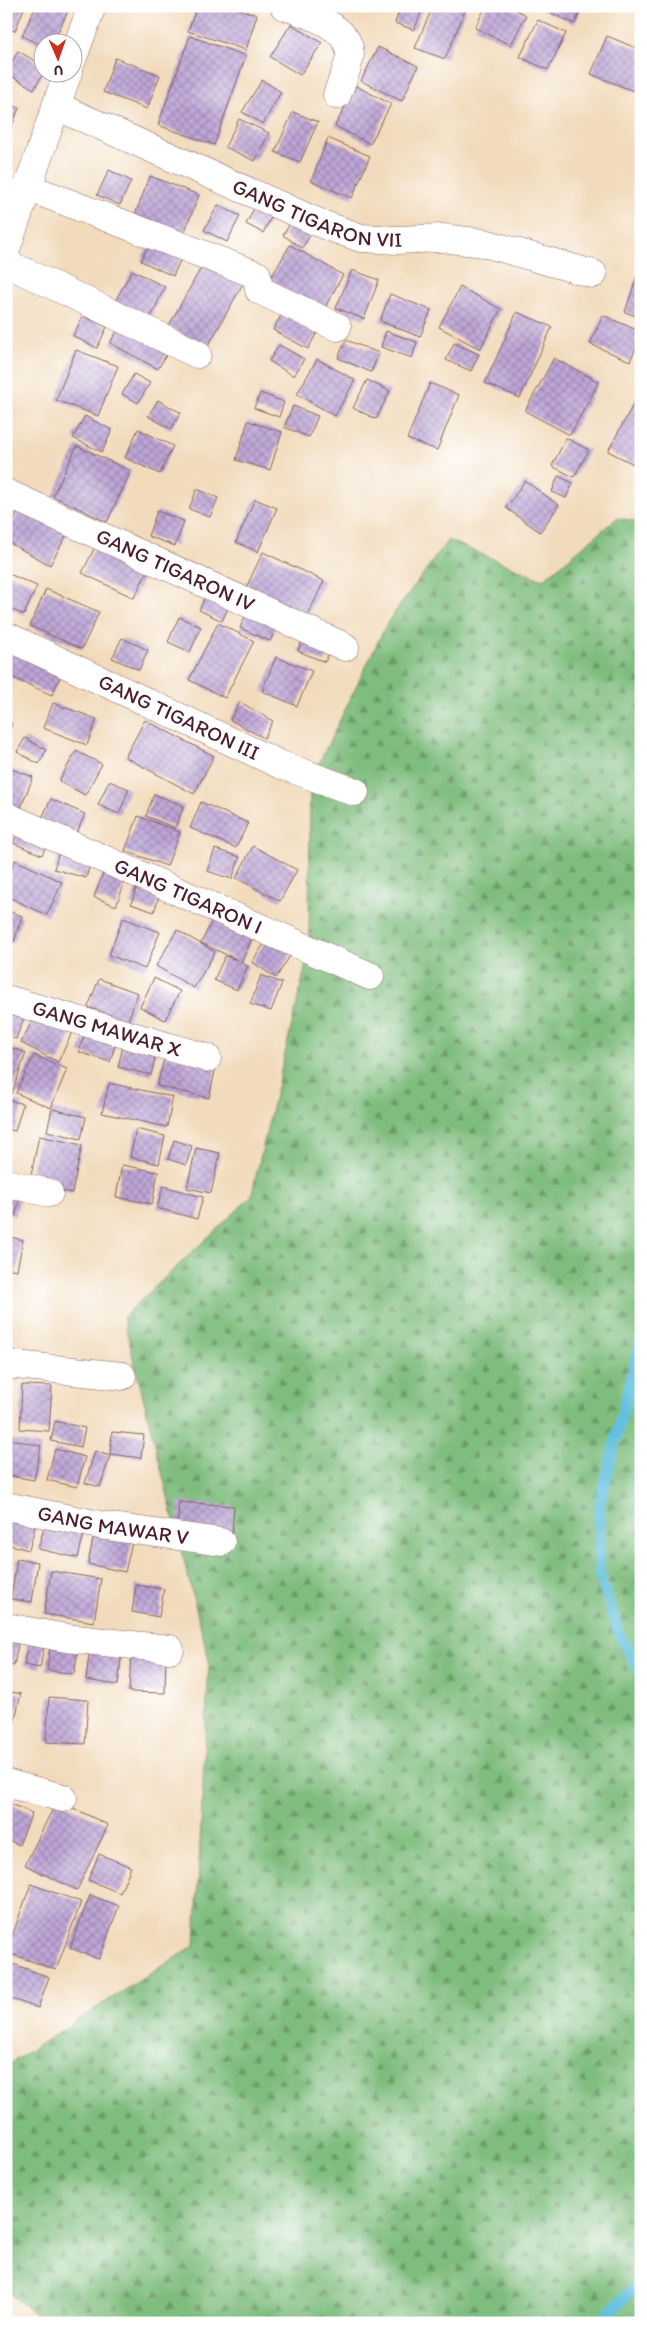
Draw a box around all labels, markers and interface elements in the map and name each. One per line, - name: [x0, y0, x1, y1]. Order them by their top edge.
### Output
- north arrow: [32, 32, 82, 82]
- text: U: [53, 62, 63, 79]
- street label: GANG TIGARON VII: [229, 173, 403, 252]
- street label: GANG TIGARON IV: [92, 523, 259, 617]
- street label: GANG TIGARON III: [95, 668, 264, 765]
- street label: GANG TIGARON I: [111, 852, 266, 939]
- street label: GANG MAWAR X: [30, 994, 185, 1062]
- street label: GANG MAWAR V: [36, 1500, 191, 1549]

